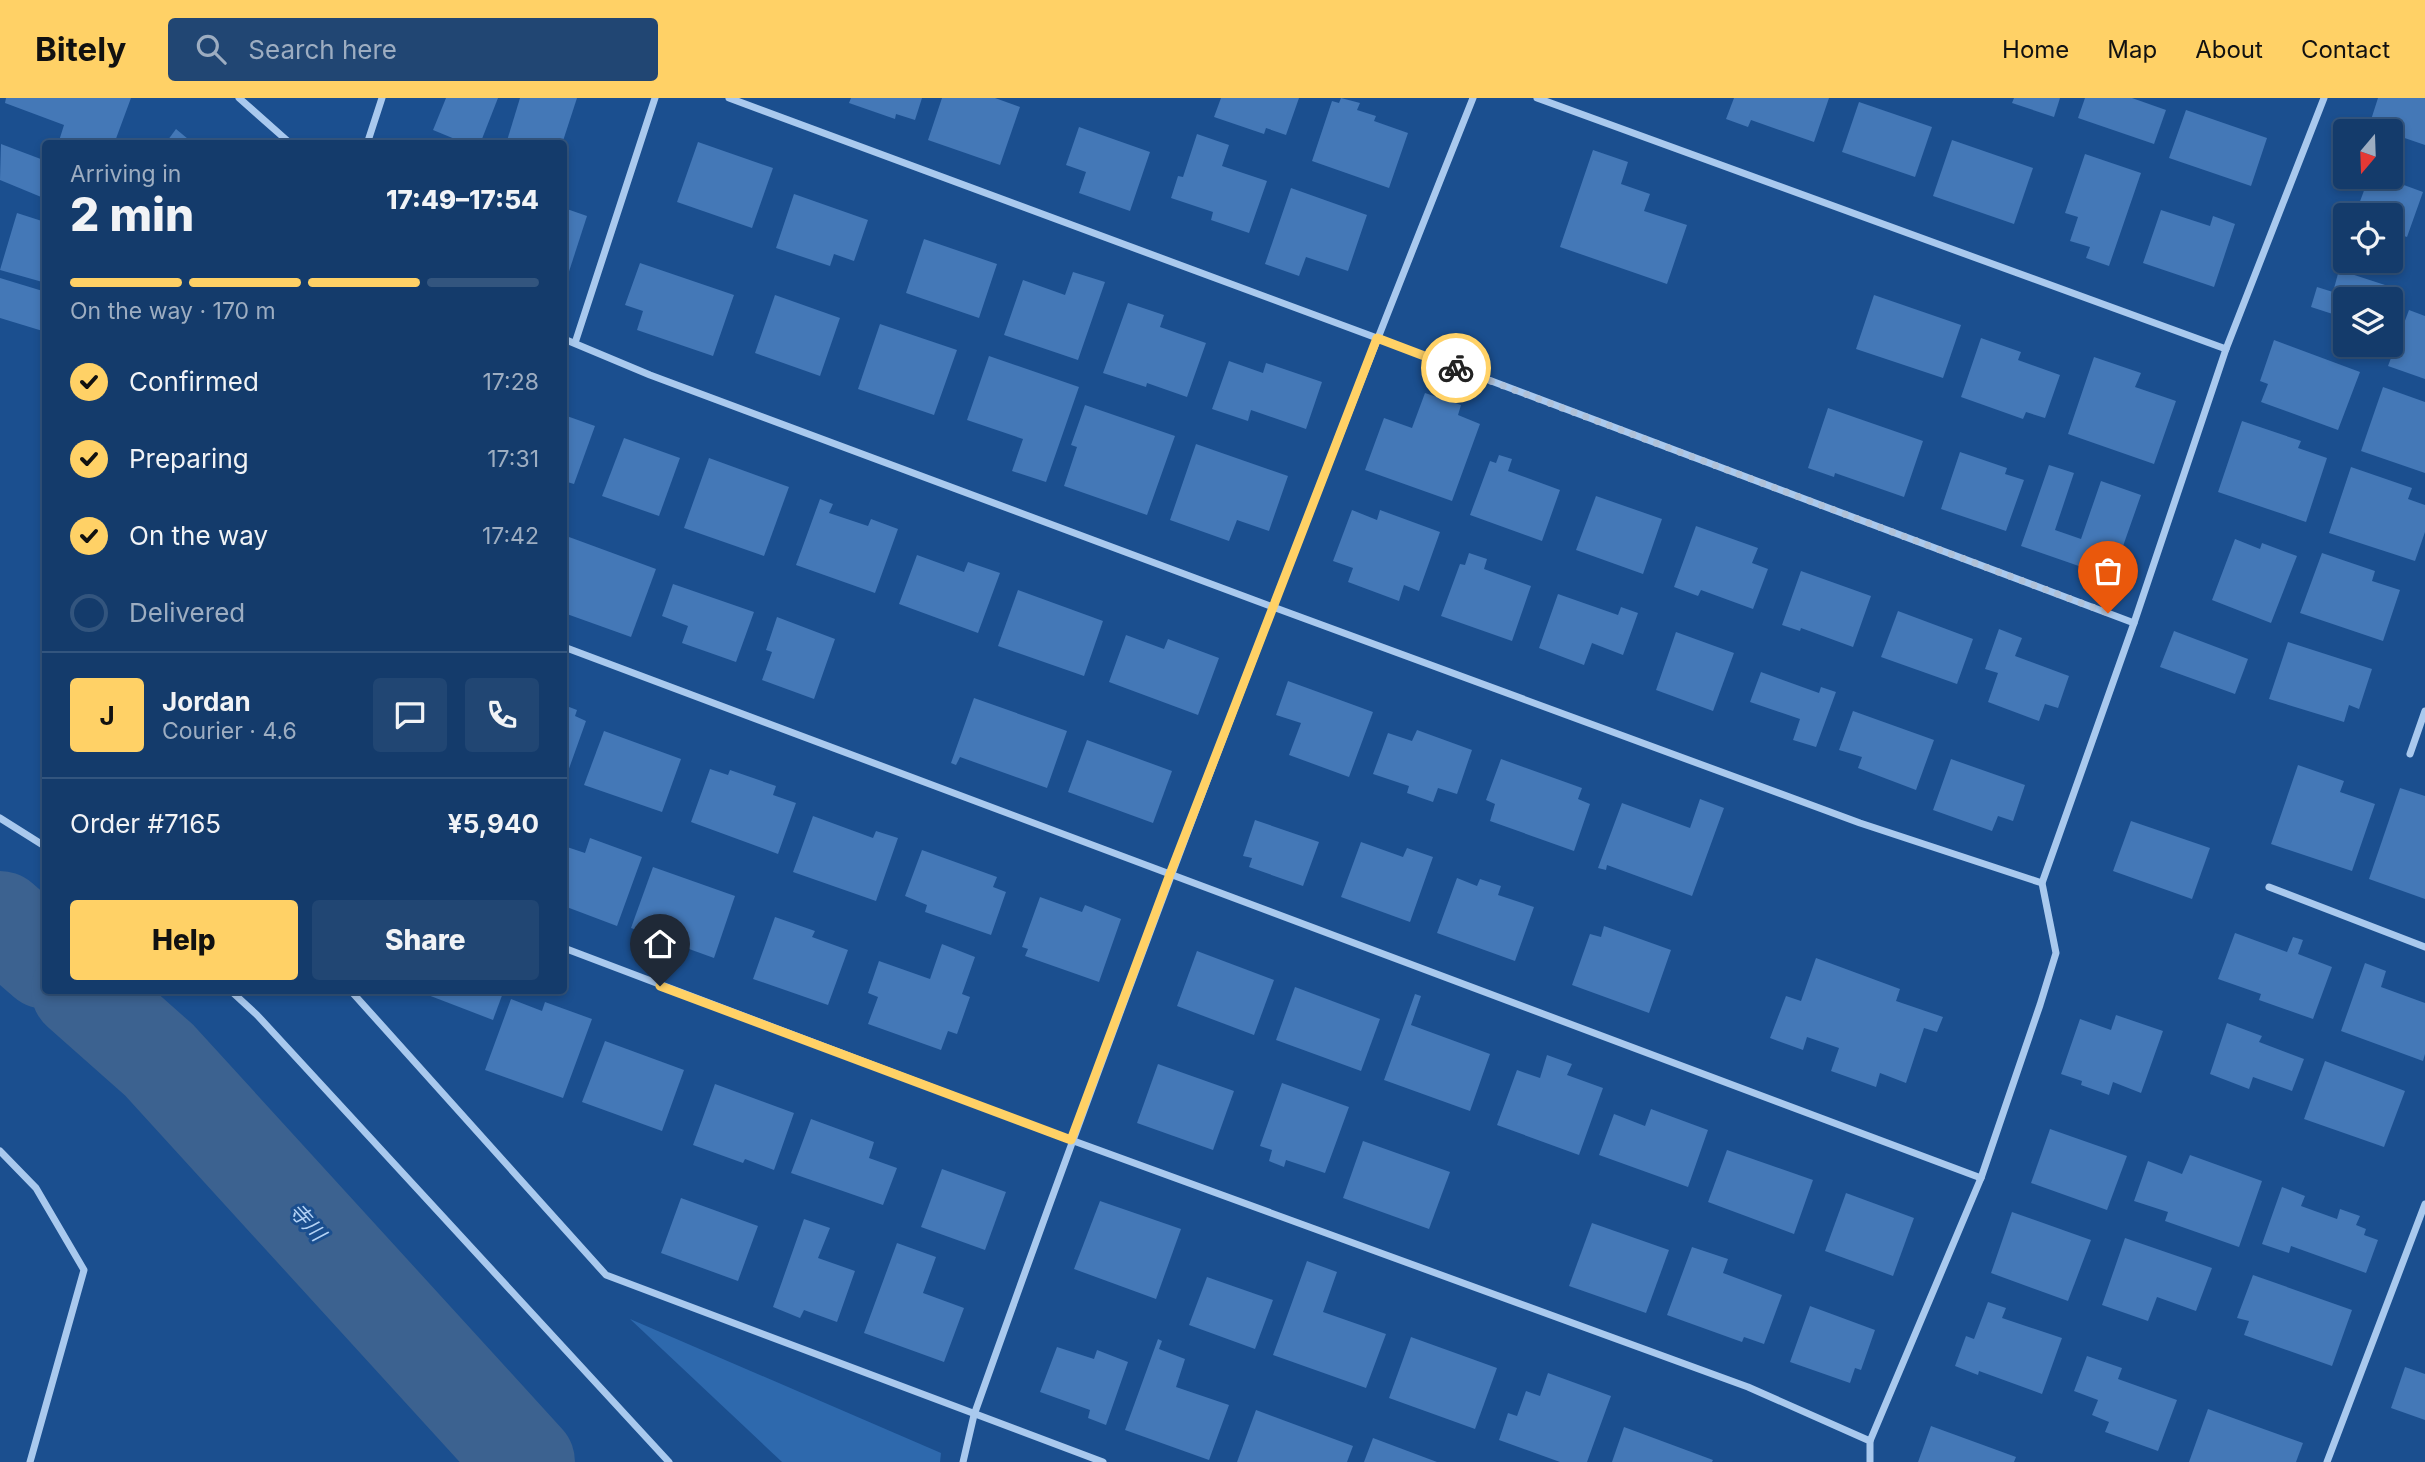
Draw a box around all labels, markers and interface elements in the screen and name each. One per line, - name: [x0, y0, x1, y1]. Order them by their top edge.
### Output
- search box: [168, 18, 658, 81]
- text: Bitely: [35, 29, 126, 69]
- icon: search: [192, 30, 230, 68]
- text: Search here: [248, 34, 397, 65]
- text: Home: [2002, 35, 2069, 64]
- text: Map: [2107, 35, 2157, 64]
- text: About: [2195, 35, 2263, 64]
- text: Contact: [2301, 35, 2390, 64]
- north arrow: [2333, 119, 2403, 189]
- map controls: [2333, 119, 2403, 357]
- text: Arriving in: [70, 160, 181, 188]
- text: 17:49–17:54: [386, 184, 539, 215]
- text: 2 min: [70, 186, 194, 242]
- button: locate: [2333, 203, 2403, 273]
- button: layers: [2333, 287, 2403, 357]
- text: On the way · 170 m: [70, 297, 276, 325]
- courier: [1421, 333, 1491, 403]
- icon: bike: [1437, 349, 1475, 387]
- icon: check: [70, 363, 108, 401]
- text: Confirmed: [129, 366, 259, 397]
- text: 17:28: [483, 368, 539, 396]
- icon: check: [70, 440, 108, 478]
- text: Preparing: [129, 443, 249, 474]
- text: 17:31: [487, 445, 539, 473]
- icon: check: [70, 517, 108, 555]
- text: On the way: [129, 520, 268, 551]
- text: 17:42: [482, 522, 539, 550]
- pin: [2078, 541, 2138, 613]
- icon: bag: [2089, 552, 2127, 590]
- text: Delivered: [129, 597, 245, 628]
- button: chat: [373, 678, 447, 752]
- button: phone: [465, 678, 539, 752]
- text: Jordan: [162, 686, 251, 717]
- text: J: [99, 700, 115, 731]
- text: Courier · 4.6: [162, 717, 297, 745]
- text: Order #7165: [70, 808, 221, 839]
- text: ¥5,940: [448, 808, 539, 839]
- button: Help: [70, 900, 298, 980]
- button: Share: [312, 900, 539, 980]
- pin: [630, 914, 690, 986]
- icon: home: [641, 925, 679, 963]
- water label: 寺川: [284, 1198, 332, 1247]

